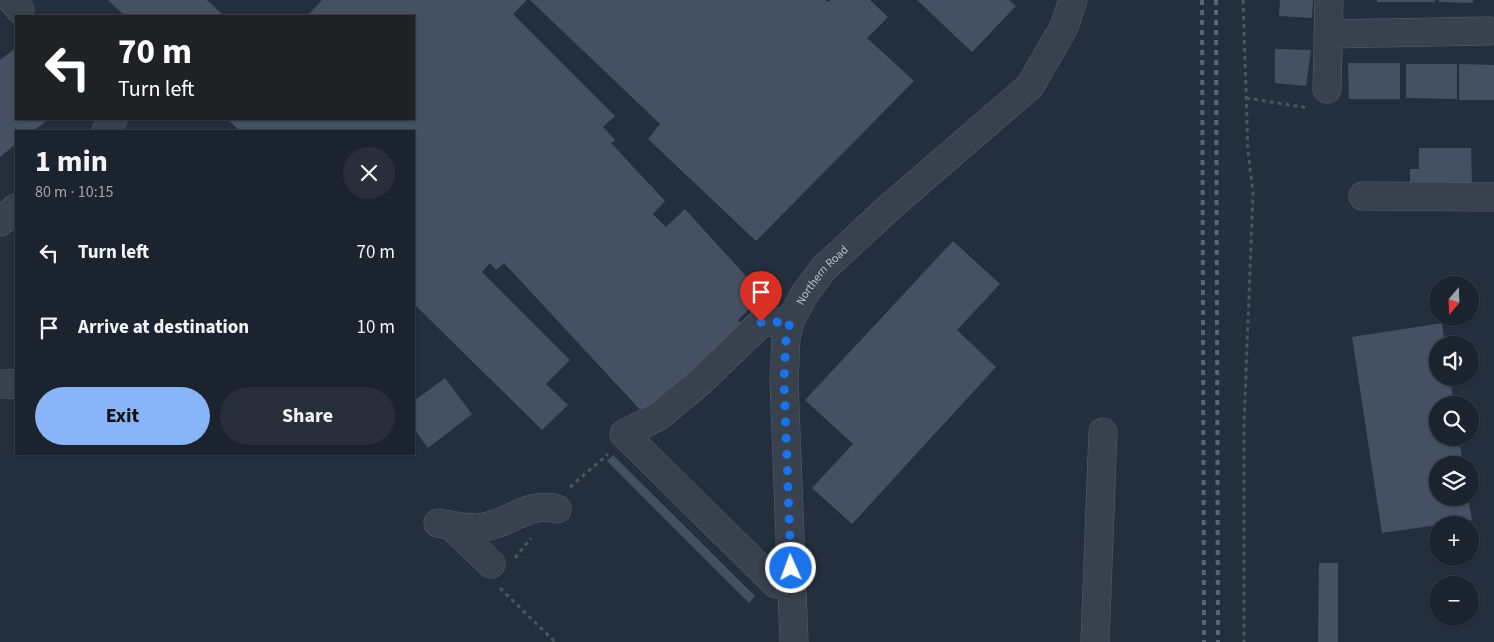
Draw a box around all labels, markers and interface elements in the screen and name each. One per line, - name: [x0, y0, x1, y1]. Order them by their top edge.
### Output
- text: 70 m: [118, 27, 192, 77]
- icon: left: [35, 35, 100, 100]
- text: Turn left: [118, 73, 194, 105]
- text: 1 min: [35, 140, 108, 183]
- button: close: [343, 147, 395, 199]
- text: 80 m · 10:15: [35, 181, 114, 203]
- icon: left: [35, 239, 63, 267]
- text: Turn left: [78, 239, 149, 266]
- text: 70 m: [357, 239, 395, 266]
- street label: Northern Road: [792, 242, 852, 308]
- pin: [740, 271, 782, 322]
- north arrow: [1429, 276, 1479, 326]
- map controls: [1429, 276, 1479, 626]
- icon: arrive: [747, 278, 775, 306]
- icon: arrive: [35, 314, 63, 342]
- text: Arrive at destination: [78, 314, 249, 341]
- text: 10 m: [357, 314, 395, 341]
- button: sound: [1429, 336, 1479, 386]
- button: Exit: [35, 387, 210, 445]
- button: Share: [220, 387, 395, 445]
- button: search: [1429, 396, 1479, 446]
- button: layers: [1429, 456, 1479, 506]
- button: +: [1429, 516, 1479, 566]
- position arrow: [764, 541, 816, 593]
- button: −: [1429, 576, 1479, 626]

